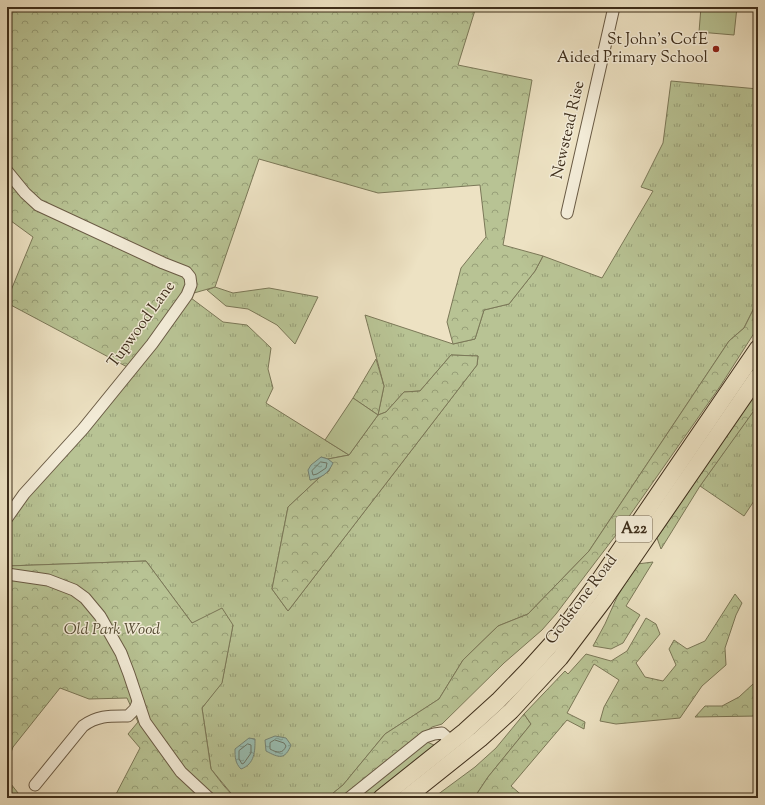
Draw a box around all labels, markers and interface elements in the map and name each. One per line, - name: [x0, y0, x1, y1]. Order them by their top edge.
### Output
- place label: St John's CofE Aided Primary School: [557, 29, 709, 70]
- marker: St John's CofE Aided Primary School: [711, 44, 721, 54]
- street label: Newstead Rise: [547, 79, 591, 181]
- street label: Tupwood Lane: [103, 277, 181, 373]
- road number: A22: [616, 516, 652, 542]
- street label: Godstone Road: [540, 550, 624, 650]
- park label: Old Park Wood: [64, 619, 160, 642]

